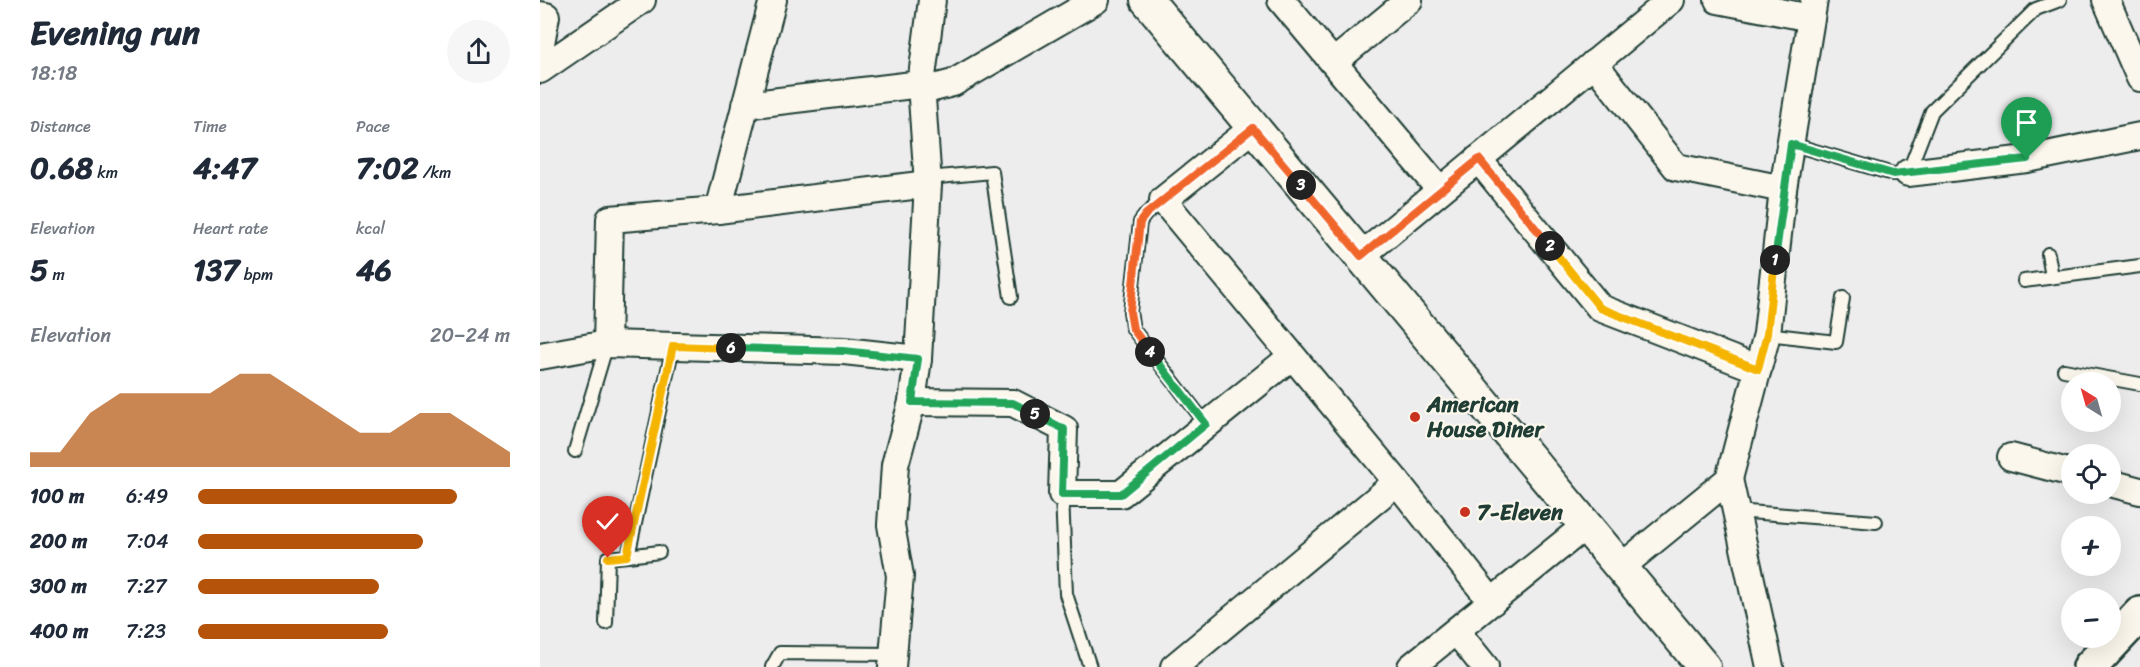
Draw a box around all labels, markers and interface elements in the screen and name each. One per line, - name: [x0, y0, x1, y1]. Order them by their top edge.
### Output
- text: Evening run: [30, 4, 200, 62]
- button: share: [447, 20, 510, 83]
- text: 18:18: [30, 56, 77, 91]
- pin: [2001, 97, 2052, 159]
- icon: arrive: [2010, 106, 2043, 139]
- text: Distance: [30, 112, 91, 141]
- text: Time: [193, 112, 227, 141]
- text: Pace: [356, 112, 390, 141]
- text: 0.68: [30, 141, 93, 195]
- text: 4:47: [193, 141, 257, 195]
- text: 7:02: [356, 141, 418, 195]
- text: km: [93, 158, 118, 187]
- text: /km: [418, 158, 451, 187]
- pin: 3: [1286, 170, 1316, 200]
- text: 3: [1297, 170, 1305, 199]
- text: Elevation: [30, 214, 95, 243]
- text: Heart rate: [193, 214, 268, 243]
- text: kcal: [356, 214, 385, 243]
- pin: 2: [1535, 231, 1565, 261]
- text: 2: [1545, 231, 1555, 260]
- text: 5: [30, 243, 48, 297]
- text: 137: [193, 243, 239, 297]
- text: 46: [356, 243, 392, 297]
- pin: 1: [1760, 245, 1790, 275]
- text: 1: [1772, 245, 1778, 274]
- text: m: [48, 260, 65, 289]
- text: bpm: [239, 260, 273, 289]
- text: Elevation: [30, 318, 111, 353]
- text: 20–24 m: [430, 318, 510, 353]
- pin: 6: [716, 333, 746, 363]
- text: 6: [726, 333, 736, 362]
- pin: 4: [1135, 337, 1165, 367]
- text: 4: [1145, 337, 1155, 366]
- north arrow: [2061, 372, 2121, 432]
- map controls: [2061, 372, 2121, 648]
- place label: American House Diner: [1426, 385, 1545, 449]
- pin: 5: [1020, 399, 1050, 429]
- text: 5: [1030, 399, 1040, 428]
- marker: American House Diner: [1408, 410, 1422, 424]
- button: locate: [2061, 444, 2121, 504]
- text: 100 m: [30, 479, 84, 514]
- text: 6:49: [126, 479, 168, 514]
- place label: 7-Eleven: [1477, 493, 1563, 532]
- pin: [582, 496, 633, 558]
- icon: check: [591, 505, 624, 538]
- marker: 7-Eleven: [1458, 505, 1472, 519]
- button: +: [2061, 516, 2121, 576]
- text: 200 m: [30, 524, 87, 559]
- text: 7:04: [126, 524, 169, 559]
- text: 300 m: [30, 569, 87, 604]
- text: 7:27: [126, 569, 166, 604]
- button: −: [2061, 588, 2121, 648]
- text: 400 m: [30, 614, 88, 649]
- text: 7:23: [126, 614, 166, 649]

